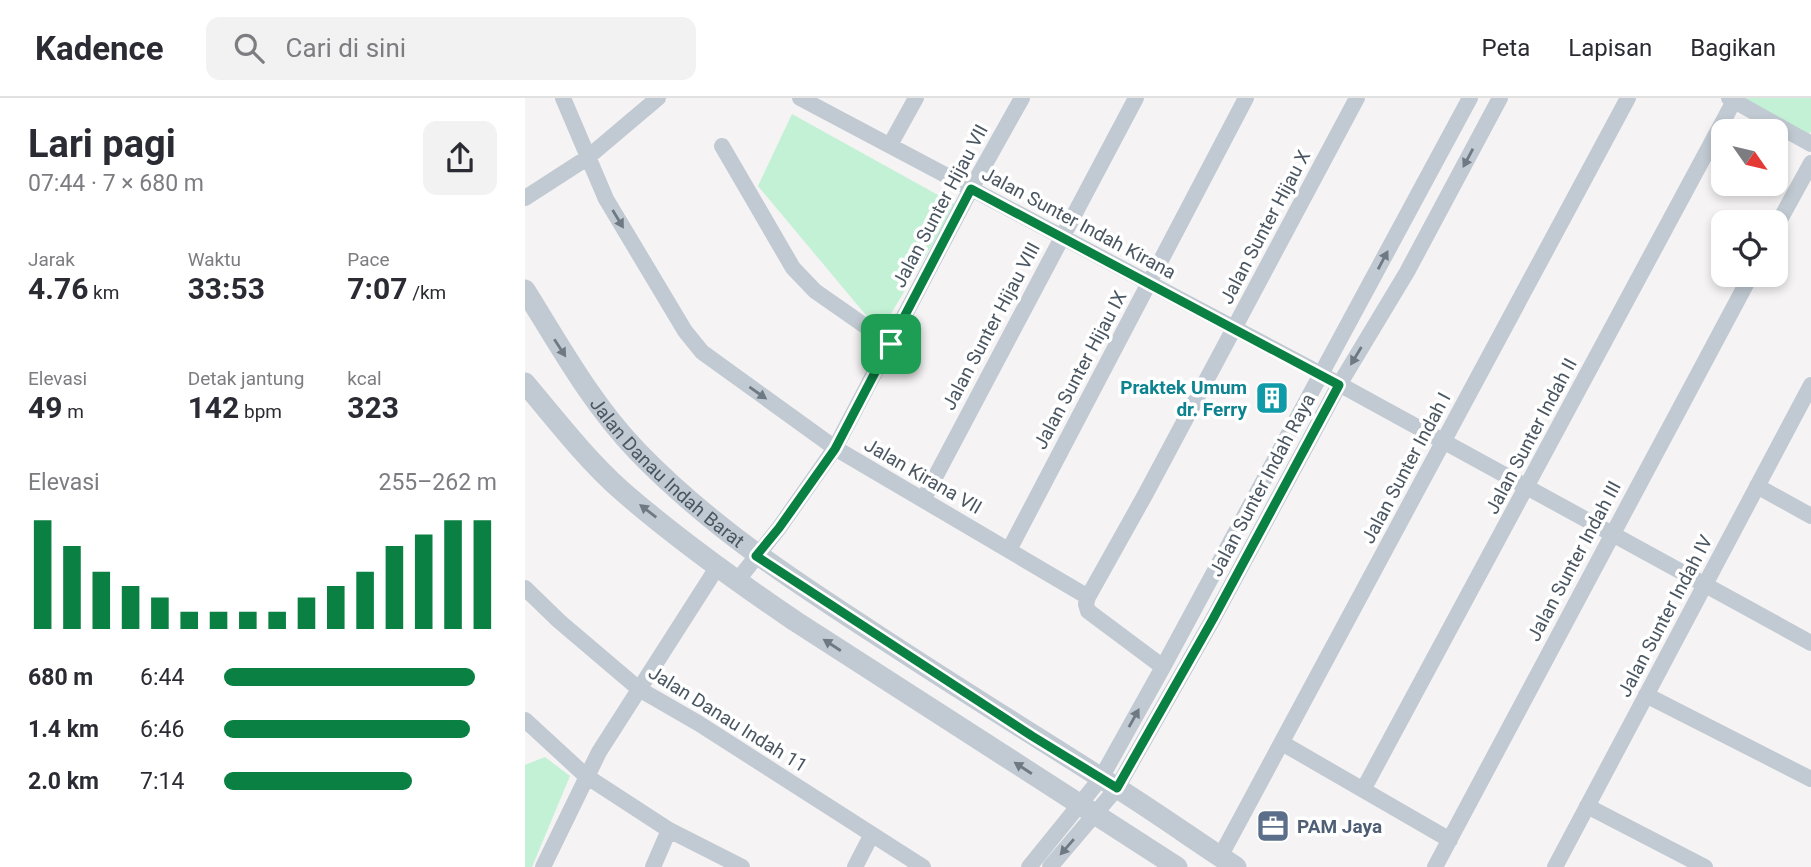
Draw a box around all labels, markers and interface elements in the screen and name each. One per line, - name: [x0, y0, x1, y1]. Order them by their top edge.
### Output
- search box: [206, 17, 696, 80]
- text: Kadence: [35, 29, 164, 68]
- icon: search: [230, 29, 268, 67]
- text: Cari di sini: [286, 33, 406, 63]
- text: Peta: [1482, 34, 1530, 62]
- text: Lapisan: [1568, 34, 1652, 62]
- text: Bagikan: [1690, 34, 1776, 62]
- north arrow: [1711, 119, 1789, 196]
- map controls: [1711, 119, 1788, 287]
- button: share: [423, 121, 497, 195]
- street label: Jalan Sunter Hijau VII: [887, 121, 993, 291]
- text: Lari pagi: [28, 122, 176, 166]
- street label: Jalan Sunter Hijau X: [1215, 146, 1315, 308]
- one-way arrow: [1463, 149, 1475, 169]
- street label: Jalan Sunter Indah Kirana: [978, 162, 1180, 284]
- text: 07:44 · 7 × 680 m: [28, 170, 204, 197]
- one-way arrow: [612, 209, 624, 228]
- button: locate: [1711, 210, 1788, 287]
- street label: Jalan Sunter Hijau VIII: [937, 238, 1045, 414]
- text: Jarak: [28, 248, 75, 271]
- text: Waktu: [188, 248, 241, 271]
- text: Pace: [347, 248, 390, 271]
- one-way arrow: [1377, 250, 1389, 270]
- text: 4.76: [28, 271, 88, 306]
- text: 33:53: [188, 271, 265, 306]
- text: 7:07: [347, 271, 407, 306]
- text: km: [88, 281, 119, 304]
- text: /km: [407, 281, 446, 304]
- street label: Jalan Sunter Hijau IX: [1028, 287, 1132, 453]
- pin: [861, 314, 921, 374]
- icon: arrive: [872, 325, 910, 363]
- one-way arrow: [554, 339, 567, 358]
- one-way arrow: [1350, 347, 1363, 366]
- street label: Jalan Sunter Indah II: [1480, 354, 1582, 518]
- text: Elevasi: [28, 367, 87, 390]
- text: Detak jantung: [188, 367, 304, 390]
- text: kcal: [347, 367, 382, 390]
- place label: Praktek Umum dr. Ferry: [1120, 376, 1247, 421]
- building icon: Praktek Umum dr. Ferry: [1253, 379, 1291, 417]
- one-way arrow: [749, 386, 767, 400]
- street label: Jalan Sunter Indah I: [1356, 389, 1456, 547]
- text: 49: [28, 390, 62, 425]
- text: 142: [188, 390, 239, 425]
- text: 323: [347, 390, 399, 425]
- street label: Jalan Sunter Indah Raya: [1204, 390, 1320, 580]
- street label: Jalan Danau Indah Barat: [585, 393, 749, 552]
- text: m: [62, 400, 84, 423]
- text: bpm: [239, 400, 282, 423]
- street label: Jalan Kirana VII: [860, 433, 986, 519]
- text: Elevasi: [28, 469, 100, 496]
- text: 255–262 m: [378, 469, 497, 496]
- street label: Jalan Sunter Indah III: [1522, 477, 1626, 645]
- one-way arrow: [639, 504, 657, 519]
- street label: Jalan Sunter Indah IV: [1613, 531, 1717, 701]
- one-way arrow: [823, 638, 841, 652]
- street label: Jalan Danau Indah 11: [644, 661, 812, 777]
- text: 680 m: [28, 664, 93, 691]
- text: 6:44: [140, 664, 184, 691]
- one-way arrow: [1128, 709, 1140, 728]
- text: 1.4 km: [28, 716, 99, 743]
- text: 6:46: [140, 716, 184, 743]
- one-way arrow: [1014, 762, 1033, 775]
- text: 2.0 km: [28, 768, 99, 795]
- text: 7:14: [140, 768, 184, 795]
- office icon: PAM Jaya: [1254, 807, 1292, 845]
- place label: PAM Jaya: [1297, 815, 1382, 838]
- one-way arrow: [1059, 838, 1075, 856]

